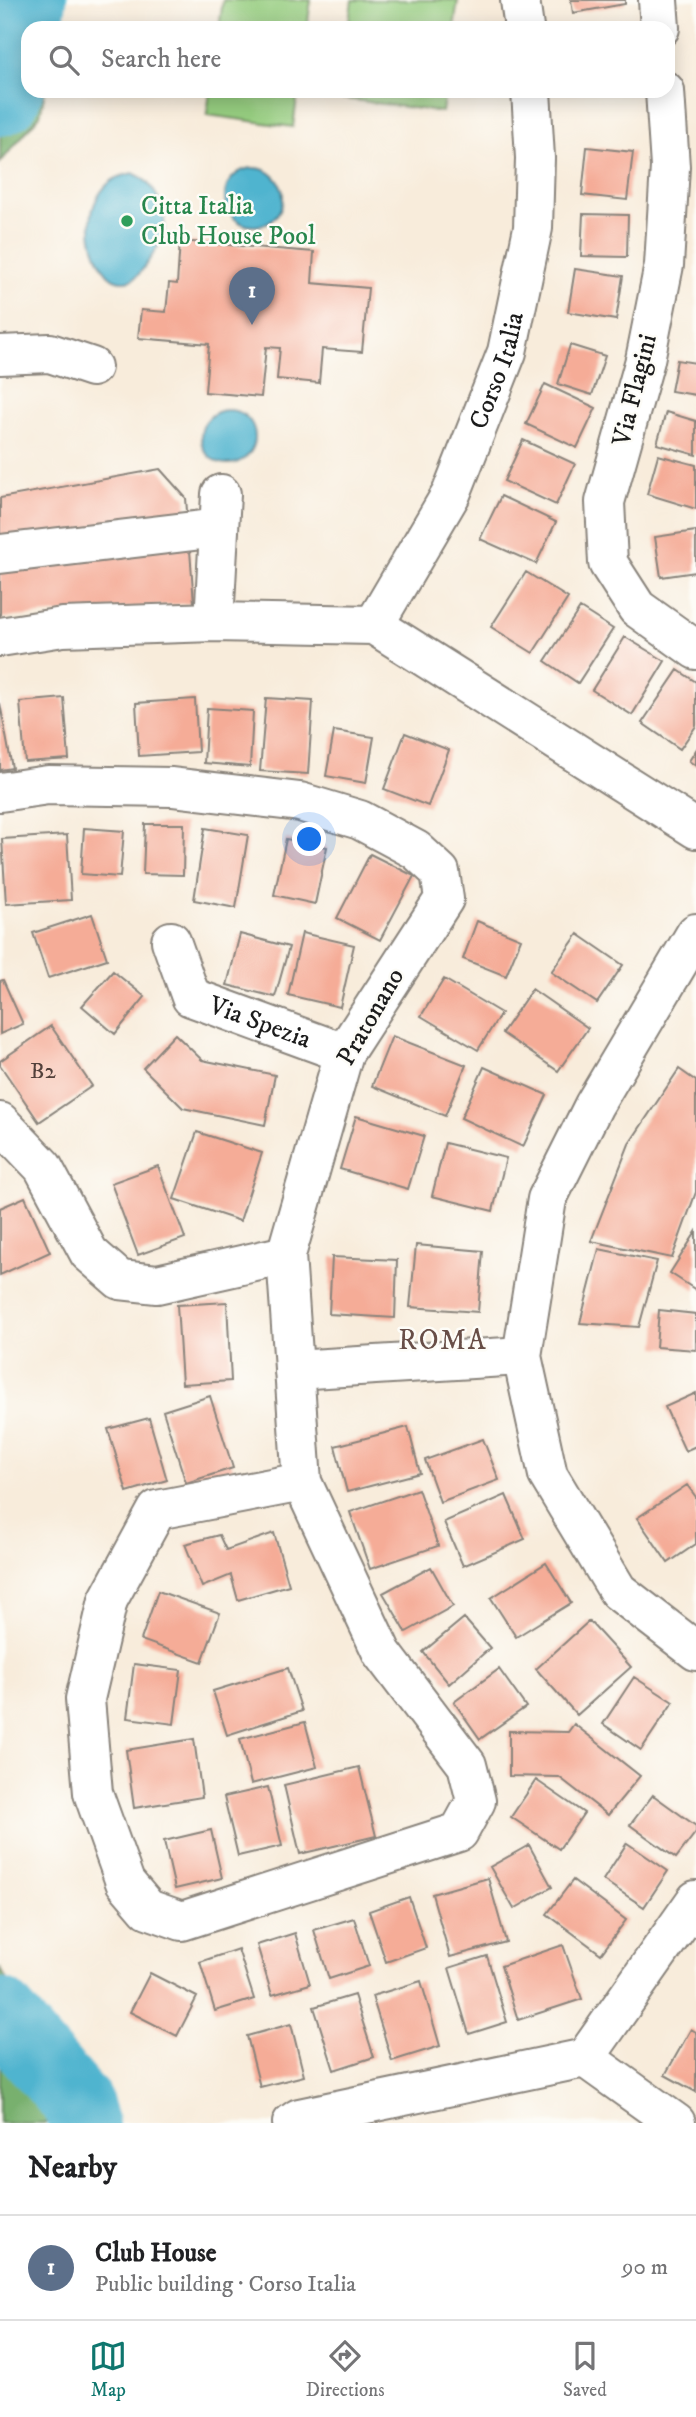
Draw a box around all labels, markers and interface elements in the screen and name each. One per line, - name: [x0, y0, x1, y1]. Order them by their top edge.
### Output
- search box: [21, 21, 675, 98]
- icon: search: [45, 41, 83, 79]
- text: Search here: [101, 43, 221, 76]
- place label: Citta Italia Club House Pool: [141, 190, 316, 253]
- marker: Citta Italia Club House Pool: [119, 213, 135, 229]
- pin: 1: [229, 267, 275, 325]
- street label: Corso Italia: [462, 309, 531, 434]
- street label: Via Flagini: [605, 331, 665, 450]
- your location: [292, 822, 326, 856]
- street label: Pratonano: [330, 962, 412, 1072]
- street label: Via Spezia: [204, 988, 316, 1056]
- house number: B2: [30, 1057, 57, 1086]
- district label: ROMA: [398, 1323, 488, 1358]
- text: Nearby: [28, 2150, 117, 2187]
- text: Club House: [95, 2237, 216, 2270]
- text: 1: [47, 2253, 55, 2282]
- text: 90 m: [622, 2253, 668, 2282]
- text: Public building · Corso Italia: [95, 2270, 356, 2299]
- tab: Map: [89, 2337, 127, 2402]
- tab: Directions: [306, 2337, 385, 2402]
- tab: Saved: [563, 2337, 607, 2402]

